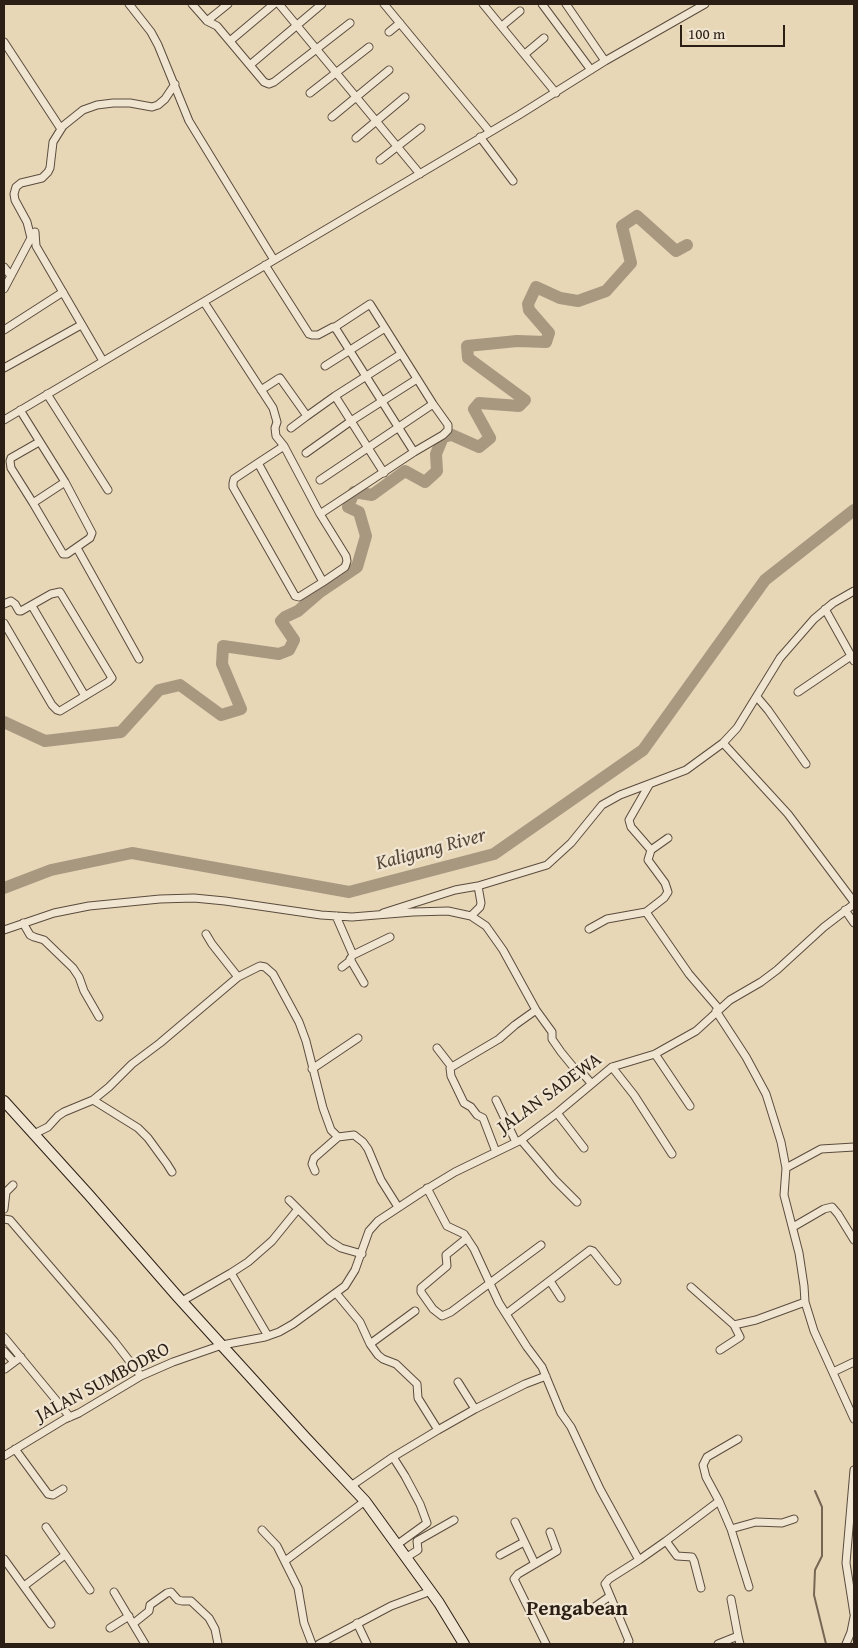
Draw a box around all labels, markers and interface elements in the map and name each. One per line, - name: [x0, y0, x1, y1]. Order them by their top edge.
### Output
- scale bar: [683, 15, 788, 47]
- text: 100 m: [688, 23, 725, 44]
- water label: Kaligung River: [373, 824, 489, 876]
- street label: JALAN SADEWA: [494, 1049, 606, 1139]
- street label: JALAN SUMBODRO: [32, 1338, 174, 1428]
- district label: Pengabean: [526, 1597, 628, 1623]

